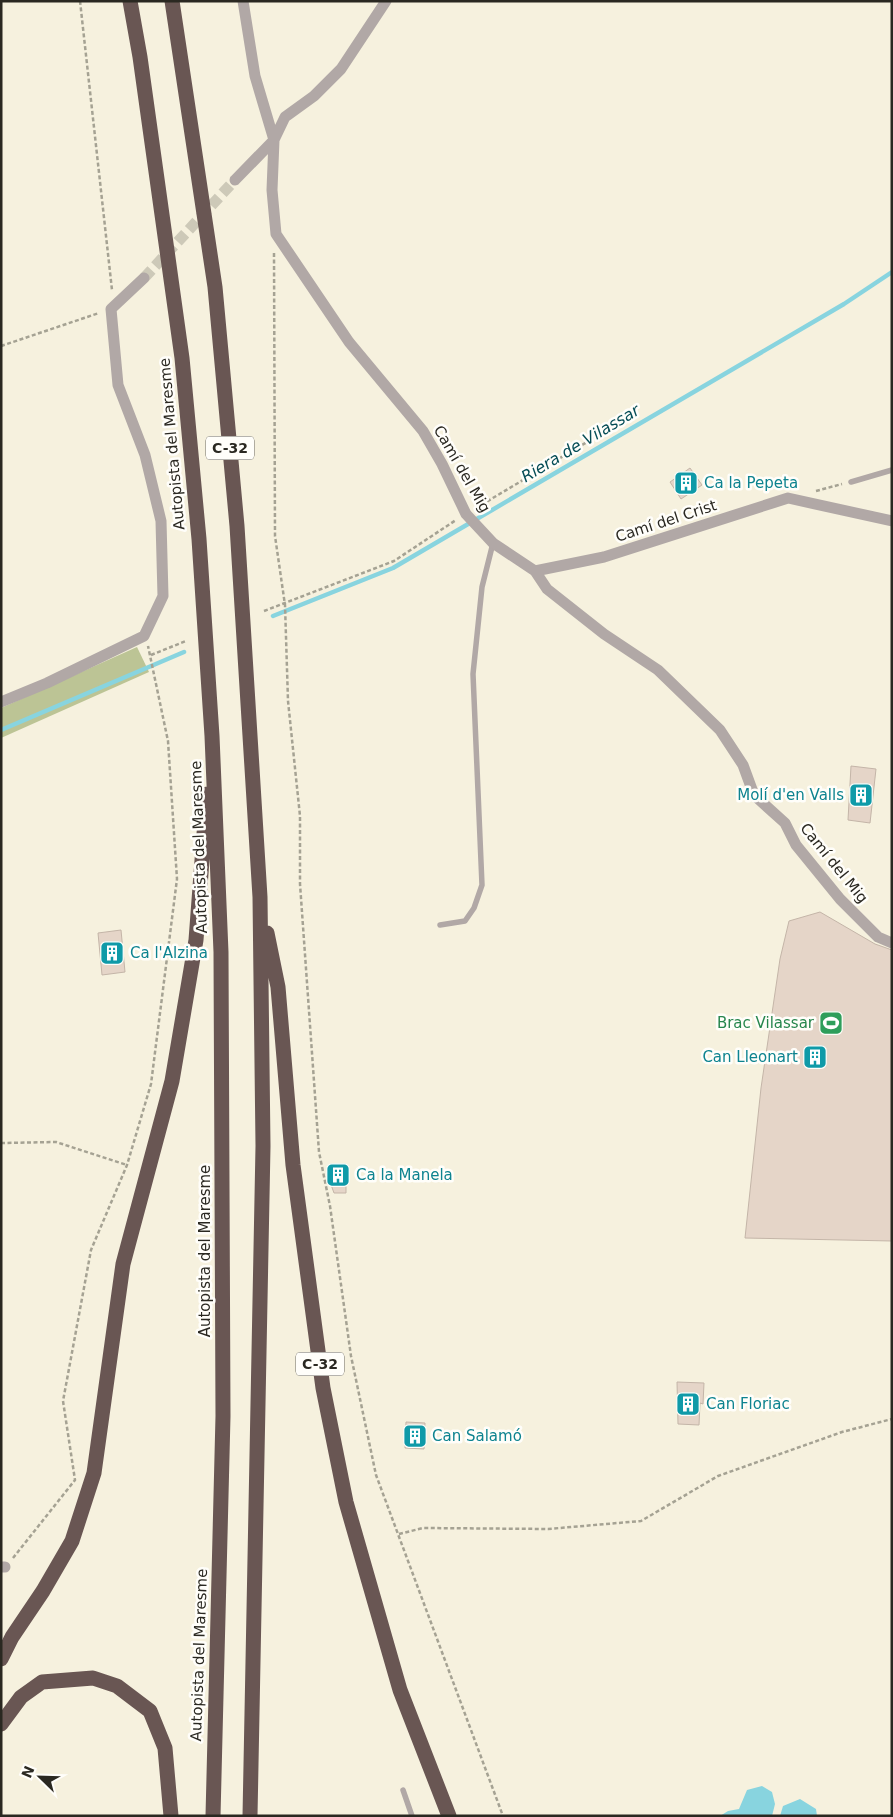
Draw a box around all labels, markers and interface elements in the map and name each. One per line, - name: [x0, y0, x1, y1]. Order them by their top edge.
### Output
- street label: Autopista del Maresme: [156, 357, 188, 531]
- water label: Riera de Vilassar: [518, 400, 644, 486]
- street label: Camí del Mig: [430, 422, 494, 516]
- road number: C-32: [206, 436, 254, 459]
- building icon: Ca la Pepeta: [673, 470, 699, 496]
- place label: Ca la Pepeta: [704, 474, 798, 492]
- street label: Camí del Crist: [613, 496, 719, 546]
- street label: Autopista del Maresme: [187, 760, 211, 934]
- building icon: Molí d'en Valls: [848, 782, 874, 808]
- place label: Molí d'en Valls: [737, 786, 844, 804]
- street label: Camí del Mig: [796, 819, 872, 907]
- building icon: Ca l'Alzina: [99, 940, 125, 966]
- place label: Ca l'Alzina: [130, 944, 208, 962]
- sports icon: Brac Vilassar: [818, 1010, 844, 1036]
- place label: Brac Vilassar: [717, 1014, 815, 1032]
- building icon: Can Lleonart: [802, 1044, 828, 1070]
- place label: Can Lleonart: [702, 1048, 798, 1066]
- building icon: Ca la Manela: [325, 1162, 351, 1188]
- street label: Autopista del Maresme: [196, 1165, 214, 1337]
- place label: Ca la Manela: [356, 1166, 453, 1184]
- road number: C-32: [296, 1352, 344, 1376]
- building icon: Can Floriac: [675, 1391, 701, 1417]
- place label: Can Floriac: [706, 1395, 790, 1413]
- building icon: Can Salamó: [402, 1423, 428, 1449]
- place label: Can Salamó: [432, 1427, 522, 1445]
- street label: Autopista del Maresme: [187, 1568, 211, 1742]
- north arrow: [15, 1752, 65, 1802]
- text: N: [18, 1763, 38, 1780]

